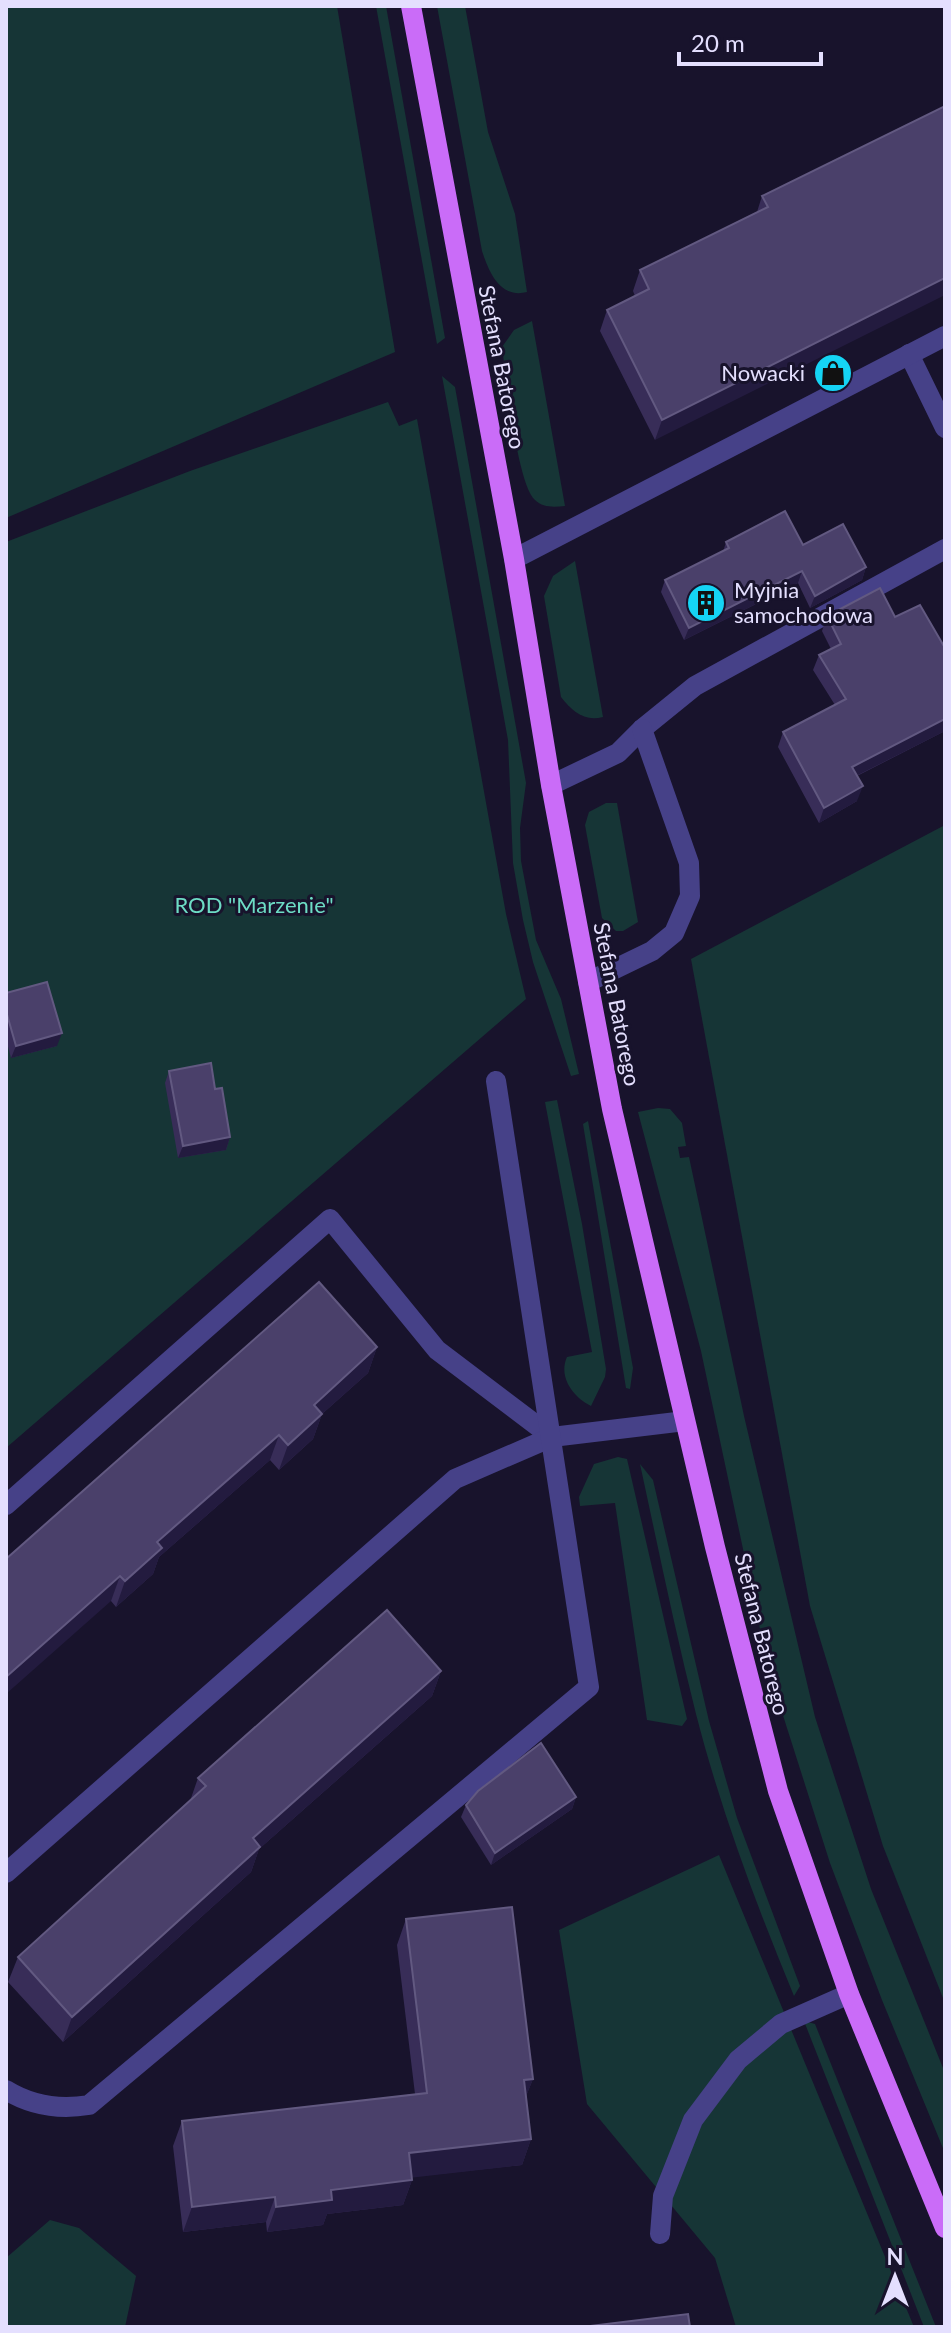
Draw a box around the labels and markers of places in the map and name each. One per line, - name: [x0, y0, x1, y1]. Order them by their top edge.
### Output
- shop icon: Nowacki: [812, 352, 854, 394]
- place label: Nowacki: [721, 359, 805, 386]
- place label: Myjnia samochodowa: [734, 576, 873, 628]
- building icon: Myjnia samochodowa: [685, 582, 727, 624]

